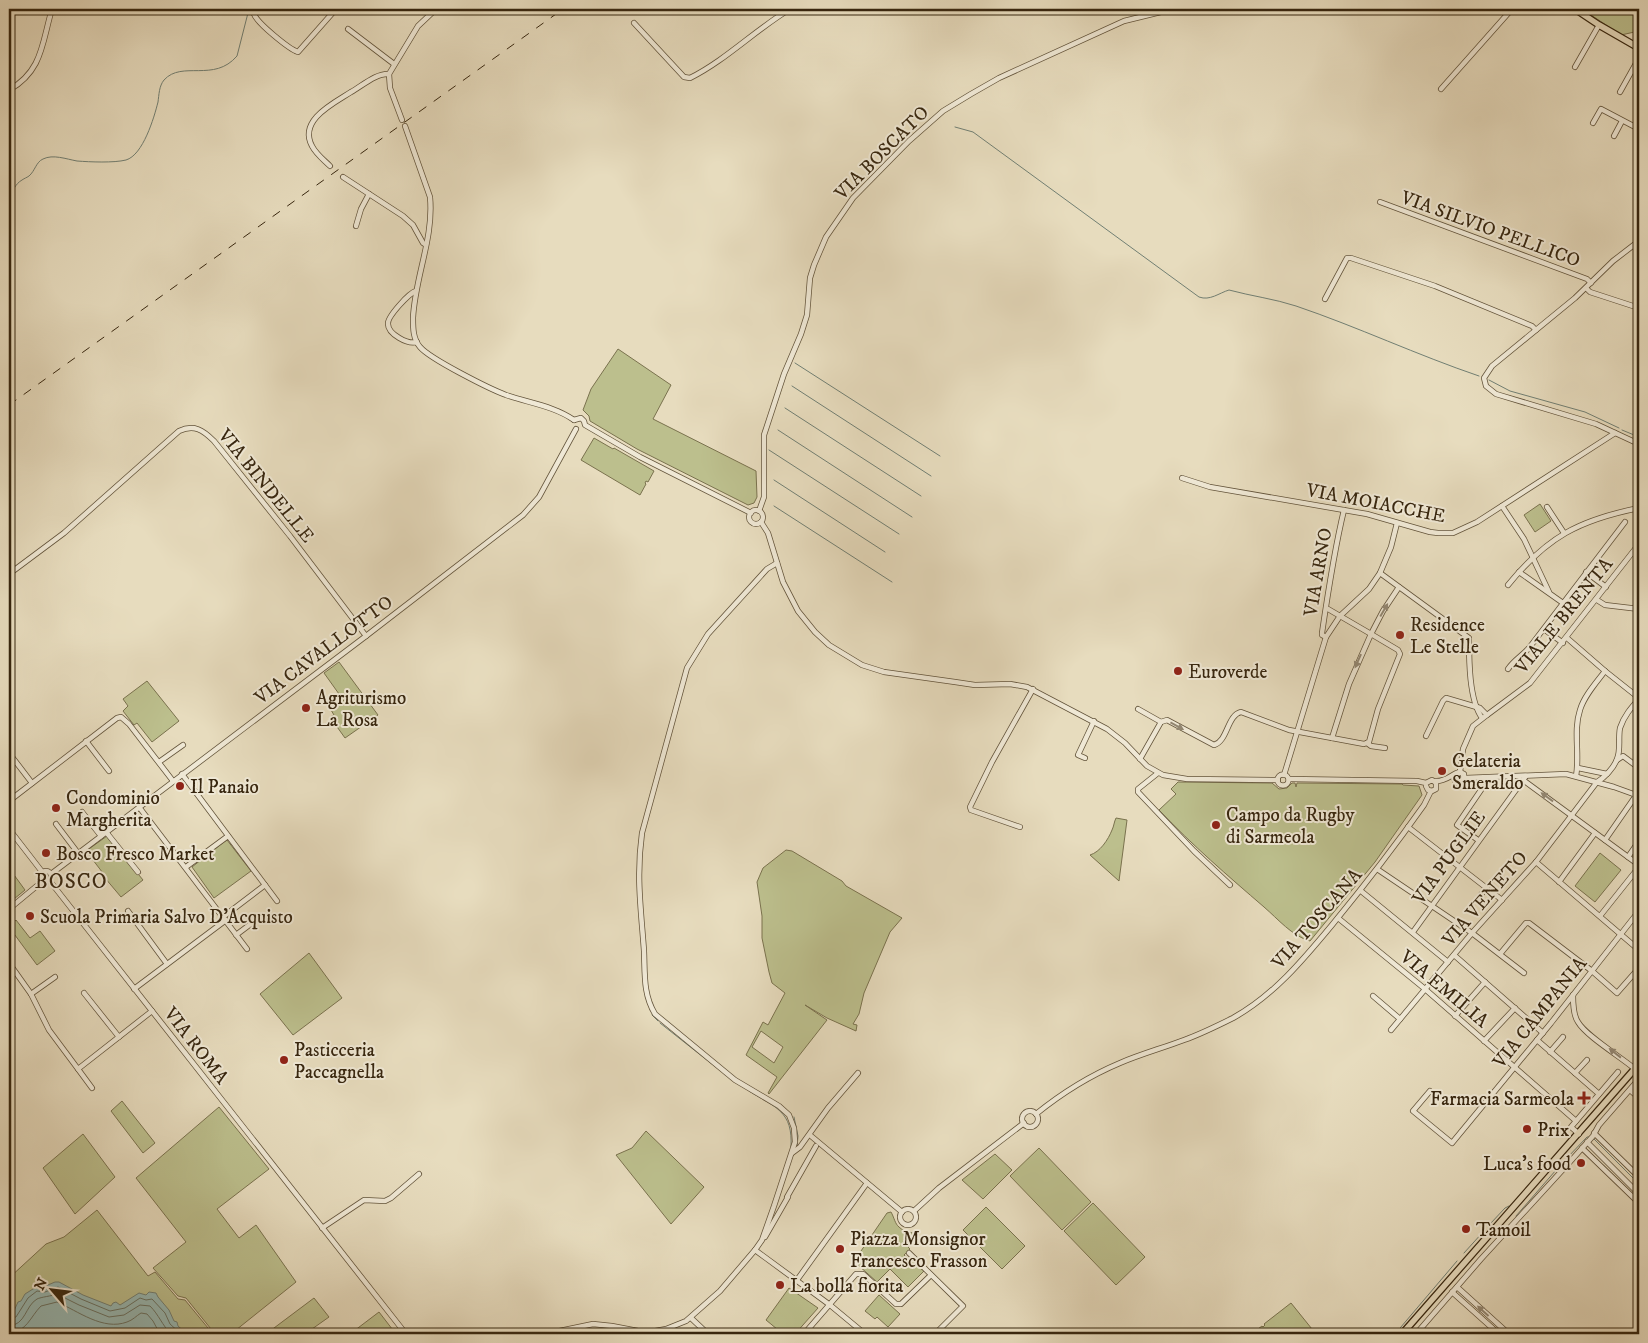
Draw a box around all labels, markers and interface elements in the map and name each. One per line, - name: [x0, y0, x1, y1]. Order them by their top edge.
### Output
- street label: VIA BOSCATO: [830, 101, 934, 206]
- street label: VIA SILVIO PELLICO: [1397, 186, 1583, 273]
- street label: VIA BINDELLE: [212, 424, 319, 547]
- street label: VIA MOIACCHE: [1303, 479, 1447, 528]
- street label: VIA ARNO: [1299, 526, 1338, 619]
- street label: VIALE BRENTA: [1510, 553, 1619, 679]
- street label: VIA CAVALLOTTO: [249, 591, 398, 710]
- one-way arrow: [1380, 603, 1389, 617]
- place label: Residence Le Stelle: [1410, 614, 1485, 659]
- marker: Residence Le Stelle: [1394, 629, 1406, 641]
- one-way arrow: [1354, 654, 1362, 668]
- place label: Euroverde: [1188, 661, 1268, 684]
- marker: Euroverde: [1172, 665, 1184, 677]
- place label: Agriturismo La Rosa: [316, 687, 406, 732]
- marker: Agriturismo La Rosa: [300, 702, 312, 714]
- one-way arrow: [1171, 721, 1184, 730]
- place label: Gelateria Smeraldo: [1452, 750, 1524, 795]
- marker: Gelateria Smeraldo: [1436, 765, 1448, 777]
- place label: Il Panaio: [190, 776, 259, 799]
- marker: Il Panaio: [174, 780, 186, 792]
- place label: Condominio Margherita: [66, 787, 160, 832]
- one-way arrow: [1541, 792, 1554, 803]
- marker: Condominio Margherita: [50, 802, 62, 814]
- place label: Campo da Rugby di Sarmeola: [1226, 804, 1355, 849]
- street label: VIA PUGLIE: [1407, 807, 1491, 910]
- marker: Campo da Rugby di Sarmeola: [1210, 819, 1222, 831]
- place label: Bosco Fresco Market: [56, 843, 214, 866]
- marker: Bosco Fresco Market: [40, 847, 52, 859]
- street label: VIA VENETO: [1437, 847, 1533, 952]
- street label: VIA TOSCANA: [1267, 863, 1368, 975]
- district label: BOSCO: [34, 869, 108, 895]
- place label: Scuola Primaria Salvo D’Acquisto: [40, 906, 293, 930]
- marker: Scuola Primaria Salvo D’Acquisto: [24, 910, 36, 922]
- street label: VIA EMILIA: [1394, 945, 1494, 1033]
- street label: VIA CAMPANIA: [1488, 952, 1593, 1074]
- street label: VIA ROMA: [158, 1002, 234, 1090]
- place label: Pasticceria Paccagnella: [294, 1039, 384, 1084]
- one-way arrow: [1608, 1048, 1622, 1058]
- marker: Pasticceria Paccagnella: [278, 1054, 290, 1066]
- place label: Farmacia Sarmeola: [1430, 1088, 1574, 1111]
- marker: Farmacia Sarmeola: [1578, 1092, 1590, 1104]
- place label: Prix: [1537, 1119, 1570, 1142]
- marker: Prix: [1521, 1123, 1533, 1135]
- place label: Luca's food: [1483, 1153, 1572, 1176]
- marker: Luca's food: [1575, 1157, 1587, 1169]
- place label: Tamoil: [1476, 1219, 1531, 1242]
- marker: Tamoil: [1460, 1223, 1472, 1235]
- place label: Piazza Monsignor Francesco Frasson: [850, 1228, 987, 1273]
- marker: Piazza Monsignor Francesco Frasson: [834, 1243, 846, 1255]
- north arrow: [28, 1266, 78, 1316]
- text: N: [31, 1275, 52, 1294]
- place label: La bolla fiorita: [790, 1275, 903, 1298]
- marker: La bolla fiorita: [774, 1279, 786, 1291]
- one-way arrow: [1477, 1305, 1489, 1317]

